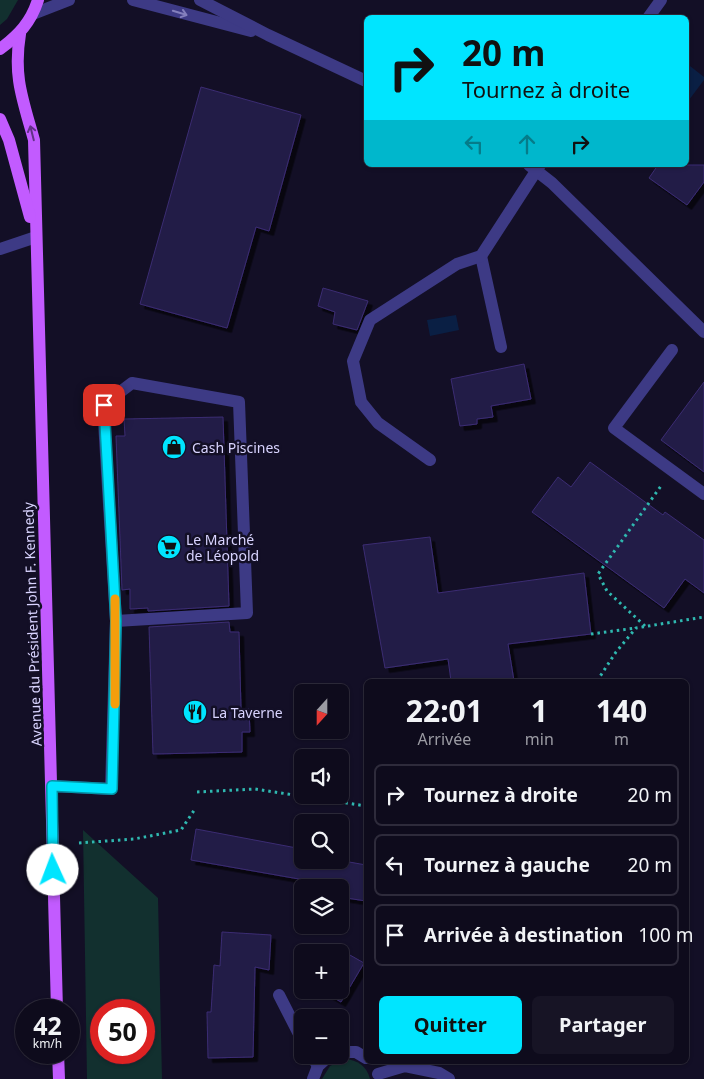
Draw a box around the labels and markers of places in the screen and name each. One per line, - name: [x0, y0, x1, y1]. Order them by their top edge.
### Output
- pin: [83, 384, 125, 426]
- shop icon: Cash Piscines: [161, 434, 187, 460]
- place label: Cash Piscines: [192, 438, 280, 457]
- place label: Le Marché de Léopold: [186, 530, 259, 565]
- supermarket icon: Le Marché de Léopold: [156, 534, 182, 560]
- restaurant icon: La Taverne: [182, 699, 208, 725]
- place label: La Taverne: [212, 703, 283, 722]

